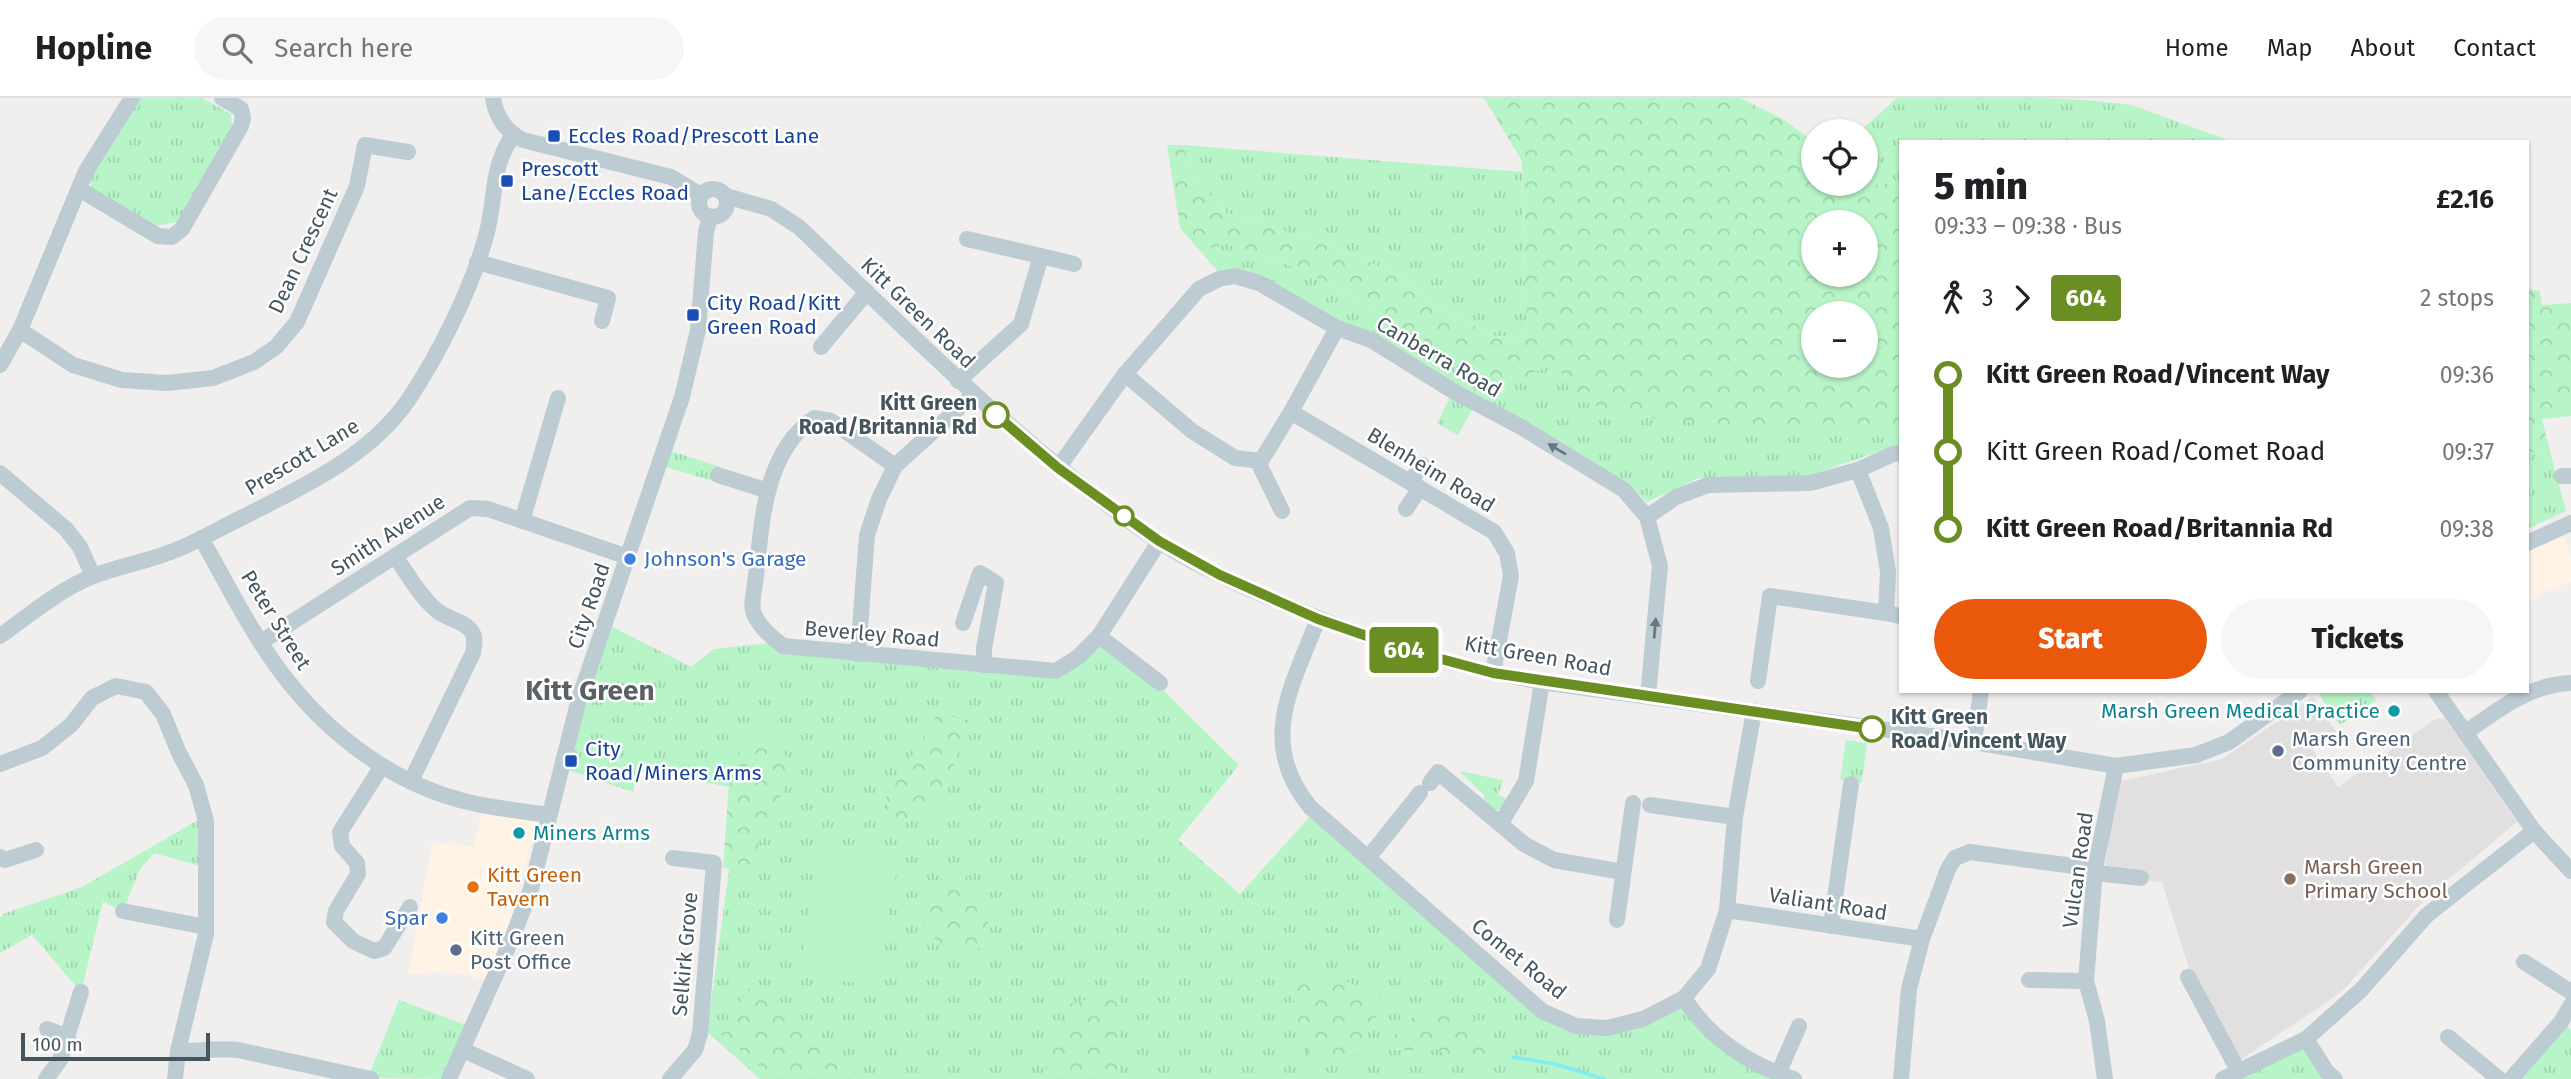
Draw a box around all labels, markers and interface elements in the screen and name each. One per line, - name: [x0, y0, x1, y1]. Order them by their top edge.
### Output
- search box: [194, 17, 684, 80]
- text: Hopline: [35, 28, 152, 68]
- icon: search: [218, 29, 256, 67]
- text: Search here: [274, 33, 413, 64]
- text: Home: [2165, 34, 2229, 62]
- text: Map: [2267, 34, 2313, 62]
- text: About: [2351, 34, 2415, 62]
- text: Contact: [2453, 34, 2536, 62]
- map controls: [1801, 119, 1878, 378]
- button: locate: [1801, 119, 1878, 196]
- place label: Eccles Road/Prescott Lane: [568, 123, 819, 149]
- marker: Eccles Road/Prescott Lane: [546, 128, 562, 144]
- place label: Prescott Lane/Eccles Road: [521, 156, 689, 206]
- text: 5 min: [1934, 163, 2028, 209]
- marker: Prescott Lane/Eccles Road: [499, 173, 515, 189]
- street label: Dean Crescent: [263, 184, 344, 318]
- text: £2.16: [2436, 184, 2494, 215]
- button: +: [1801, 210, 1878, 287]
- text: 09:33 – 09:38 · Bus: [1934, 212, 2122, 240]
- street label: Kitt Green Road: [855, 252, 981, 374]
- icon: walk: [1934, 279, 1972, 317]
- icon: forward: [2003, 279, 2041, 317]
- text: 3: [1982, 284, 1993, 312]
- text: 604: [2065, 284, 2107, 312]
- text: 2 stops: [2420, 284, 2494, 312]
- place label: City Road/Kitt Green Road: [707, 290, 841, 340]
- button: −: [1801, 301, 1878, 378]
- marker: City Road/Kitt Green Road: [685, 307, 701, 323]
- street label: Canberra Road: [1372, 311, 1506, 403]
- text: Kitt Green Road/Vincent Way: [1986, 359, 2329, 390]
- text: 09:36: [2440, 361, 2494, 389]
- place label: Kitt Green Road/Britannia Rd: [799, 390, 977, 440]
- marker: Kitt Green Road/Britannia Rd: [983, 402, 1009, 428]
- street label: Prescott Lane: [240, 413, 364, 501]
- street label: Blenheim Road: [1362, 422, 1500, 518]
- text: Kitt Green Road/Comet Road: [1986, 436, 2325, 467]
- text: 09:37: [2442, 438, 2494, 466]
- one-way arrow: [1548, 443, 1567, 455]
- street label: Smith Avenue: [326, 489, 450, 581]
- unlabelled marker: [1114, 506, 1134, 526]
- text: Kitt Green Road/Britannia Rd: [1986, 513, 2333, 544]
- text: 09:38: [2439, 515, 2494, 543]
- place label: Johnson's Garage: [644, 546, 807, 572]
- marker: Johnson's Garage: [622, 551, 638, 567]
- street label: City Road: [562, 559, 616, 653]
- street label: Peter Street: [235, 565, 317, 675]
- button: Start: [1934, 599, 2207, 679]
- button: Tickets: [2221, 599, 2494, 679]
- street label: Beverley Road: [803, 615, 941, 653]
- one-way arrow: [1650, 617, 1661, 639]
- line badge: 604: [1364, 627, 1444, 673]
- street label: Kitt Green Road: [1462, 630, 1614, 682]
- text: 604: [1383, 636, 1425, 664]
- district label: Kitt Green: [525, 674, 655, 707]
- place label: Marsh Green Medical Practice: [2101, 698, 2380, 724]
- marker: Marsh Green Medical Practice: [2386, 703, 2402, 719]
- place label: Kitt Green Road/Vincent Way: [1891, 704, 2067, 754]
- marker: Kitt Green Road/Vincent Way: [1859, 716, 1885, 742]
- place label: Marsh Green Community Centre: [2292, 726, 2467, 776]
- place label: City Road/Miners Arms: [585, 736, 762, 786]
- marker: Marsh Green Community Centre: [2270, 743, 2286, 759]
- marker: City Road/Miners Arms: [563, 753, 579, 769]
- street label: Vulcan Road: [2057, 810, 2099, 930]
- place label: Miners Arms: [533, 820, 650, 846]
- marker: Miners Arms: [511, 825, 527, 841]
- place label: Marsh Green Primary School: [2304, 854, 2448, 904]
- place label: Kitt Green Tavern: [487, 862, 582, 912]
- marker: Marsh Green Primary School: [2282, 871, 2298, 887]
- marker: Kitt Green Tavern: [465, 879, 481, 895]
- street label: Valiant Road: [1767, 882, 1889, 926]
- street label: Selkirk Grove: [667, 891, 703, 1017]
- place label: Spar: [385, 905, 428, 931]
- marker: Spar: [434, 910, 450, 926]
- street label: Comet Road: [1466, 913, 1572, 1005]
- place label: Kitt Green Post Office: [470, 925, 572, 975]
- marker: Kitt Green Post Office: [448, 942, 464, 958]
- scale bar: [21, 1030, 210, 1062]
- text: 100 m: [32, 1033, 83, 1056]

